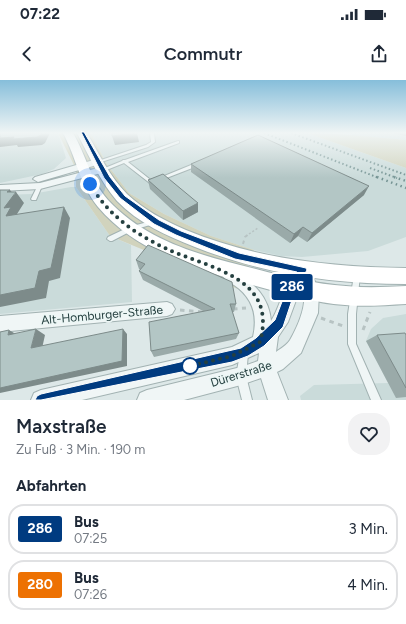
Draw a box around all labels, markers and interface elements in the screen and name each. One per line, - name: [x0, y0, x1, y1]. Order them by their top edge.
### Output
- text: 07:22: [20, 5, 60, 23]
- icon: back: [16, 43, 38, 65]
- text: Commutr: [164, 43, 242, 65]
- icon: share: [368, 43, 390, 65]
- your location: [80, 174, 100, 194]
- line badge: 286: [269, 274, 315, 300]
- text: 286: [280, 278, 304, 295]
- street label: Alt-Homburger-Straße: [40, 303, 164, 327]
- unlabelled marker: [181, 357, 199, 375]
- street label: Dürerstraße: [209, 358, 274, 390]
- button: heart: [348, 413, 390, 455]
- text: Maxstraße: [16, 415, 107, 438]
- text: Zu Fuß · 3 Min. · 190 m: [16, 442, 145, 457]
- text: Abfahrten: [16, 477, 86, 495]
- text: Bus: [74, 513, 99, 531]
- text: 286: [28, 520, 52, 537]
- text: 3 Min.: [348, 520, 388, 538]
- text: 07:25: [74, 531, 107, 546]
- text: Bus: [74, 569, 99, 587]
- text: 280: [27, 576, 53, 593]
- text: 4 Min.: [347, 576, 388, 594]
- text: 07:26: [74, 587, 107, 602]

